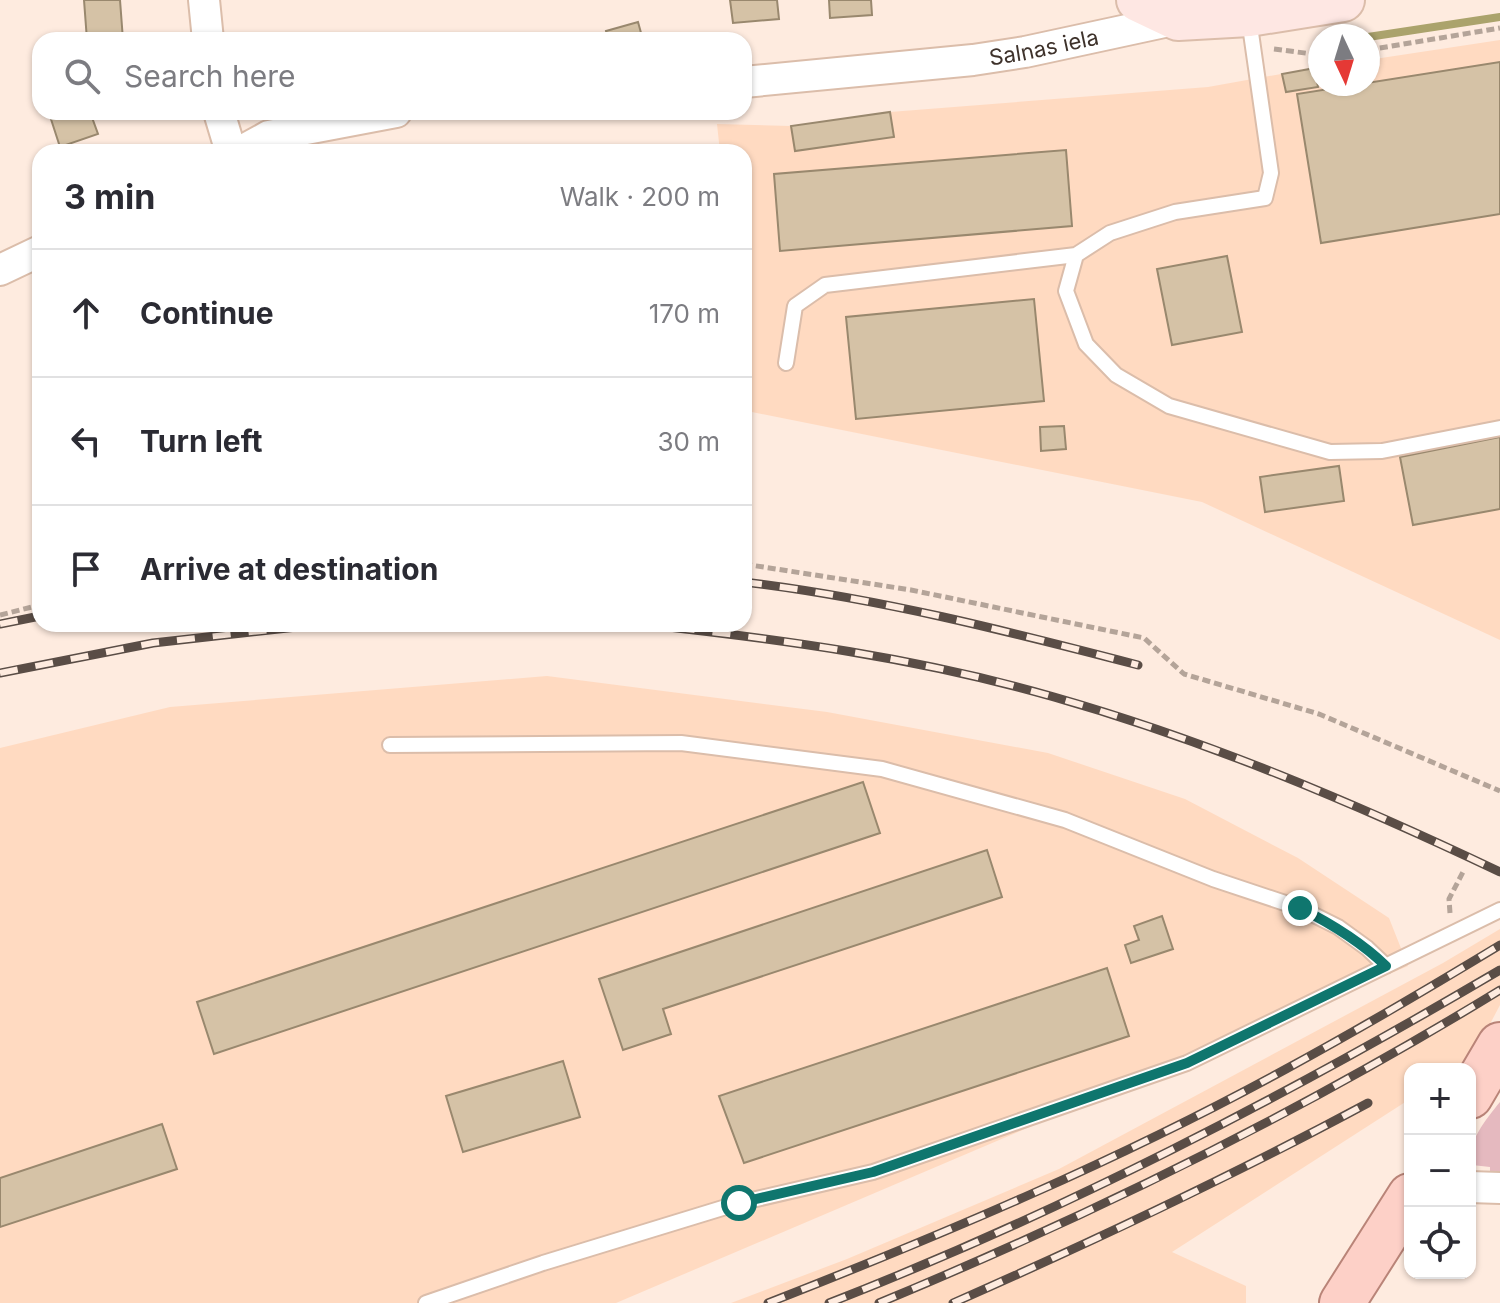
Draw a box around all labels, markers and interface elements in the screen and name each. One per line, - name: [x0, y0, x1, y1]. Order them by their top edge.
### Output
- street label: Salnas iela: [987, 24, 1101, 70]
- north arrow: [1308, 24, 1380, 96]
- search box: [32, 32, 752, 120]
- icon: search: [60, 54, 104, 98]
- text: Search here: [124, 58, 296, 94]
- text: 3 min: [64, 176, 155, 217]
- text: Walk · 200 m: [560, 181, 720, 212]
- icon: ahead: [64, 291, 108, 335]
- text: Continue: [140, 295, 274, 331]
- text: 170 m: [649, 298, 720, 329]
- icon: left: [64, 419, 108, 463]
- text: Turn left: [140, 423, 262, 459]
- text: 30 m: [657, 426, 720, 457]
- icon: arrive: [64, 547, 108, 591]
- text: Arrive at destination: [140, 551, 438, 587]
- route end: [1282, 890, 1318, 926]
- map controls: [1404, 1063, 1476, 1279]
- button: +: [1404, 1063, 1476, 1135]
- button: −: [1404, 1135, 1476, 1207]
- route start: [721, 1185, 757, 1221]
- button: locate: [1404, 1207, 1476, 1279]

